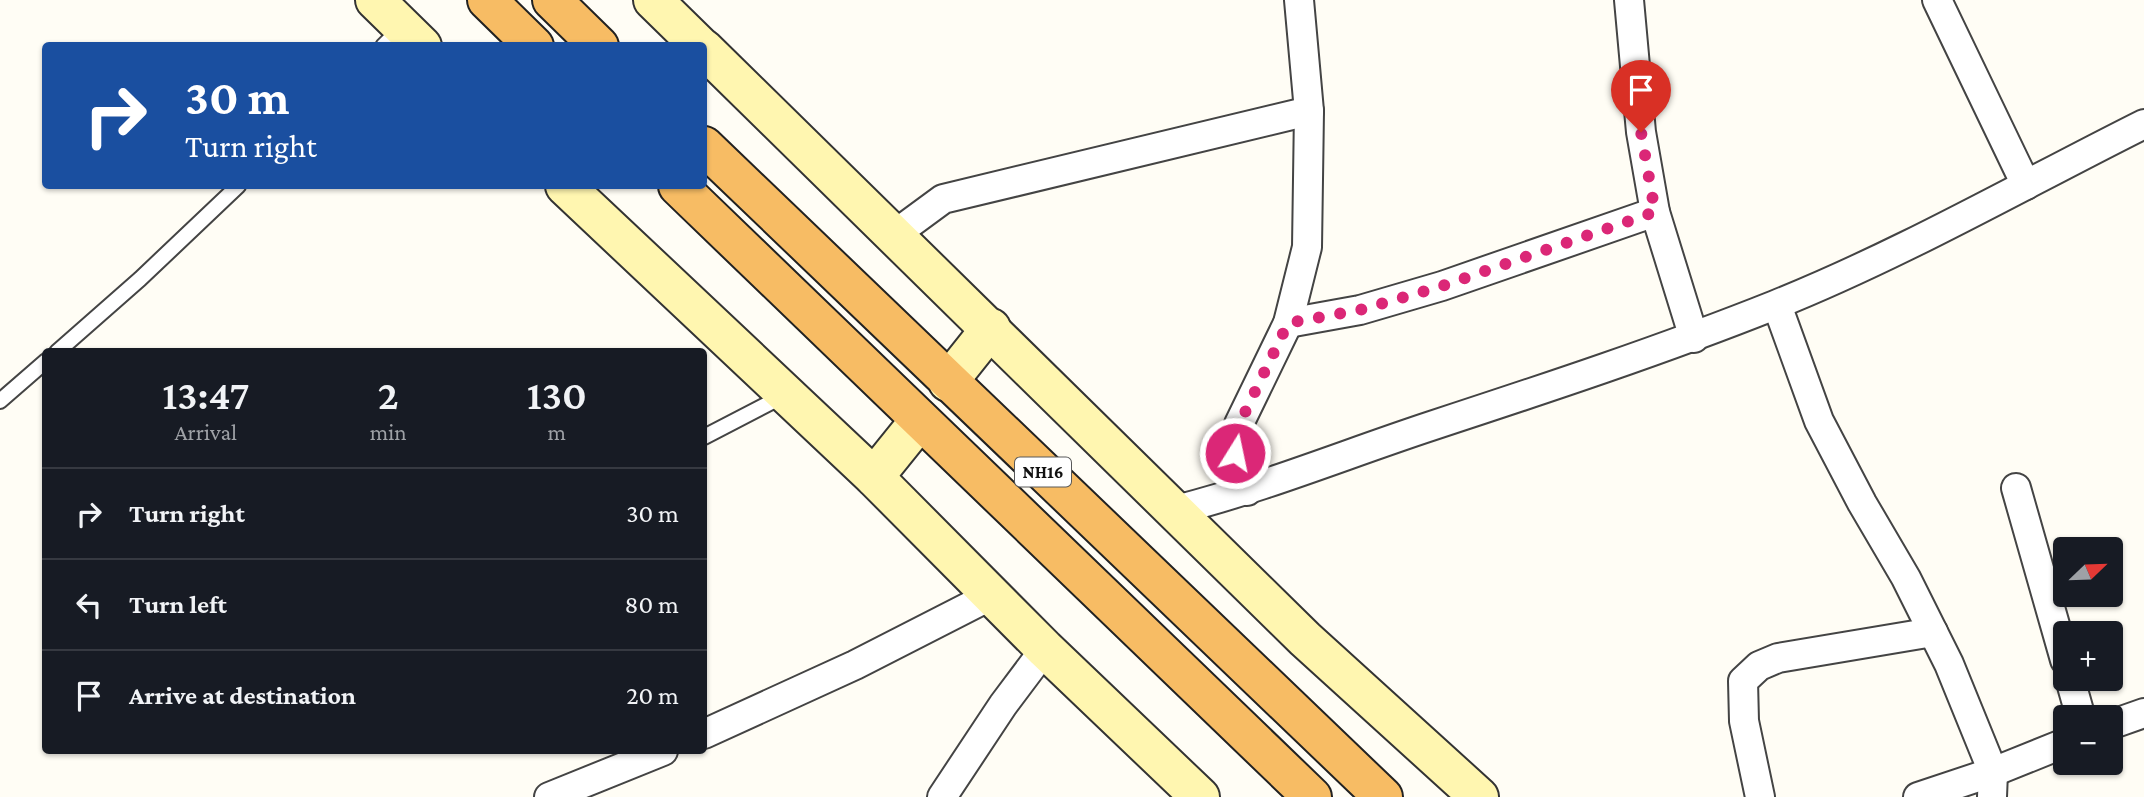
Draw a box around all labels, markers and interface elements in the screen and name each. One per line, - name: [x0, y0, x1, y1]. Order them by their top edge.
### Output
- pin: [1611, 60, 1671, 132]
- icon: right: [70, 70, 161, 161]
- text: 30 m: [185, 70, 290, 125]
- icon: arrive: [1622, 71, 1660, 109]
- text: Turn right: [185, 128, 317, 164]
- text: 13:47: [162, 371, 249, 418]
- text: 2: [378, 371, 399, 418]
- text: 130: [527, 371, 587, 418]
- position arrow: [1198, 416, 1272, 490]
- text: Arrival: [175, 419, 237, 445]
- text: min: [370, 419, 407, 445]
- text: m: [548, 419, 566, 445]
- road number: NH16: [1015, 458, 1071, 486]
- icon: right: [70, 495, 108, 533]
- text: Turn right: [129, 499, 245, 528]
- text: 30 m: [626, 499, 679, 528]
- north arrow: [2053, 537, 2123, 607]
- map controls: [2053, 537, 2123, 775]
- icon: left: [70, 586, 108, 624]
- text: Turn left: [129, 590, 227, 619]
- text: 80 m: [625, 590, 679, 619]
- button: +: [2053, 621, 2123, 691]
- icon: arrive: [70, 677, 108, 715]
- text: Arrive at destination: [129, 681, 356, 710]
- text: 20 m: [626, 681, 679, 710]
- button: −: [2053, 705, 2123, 775]

